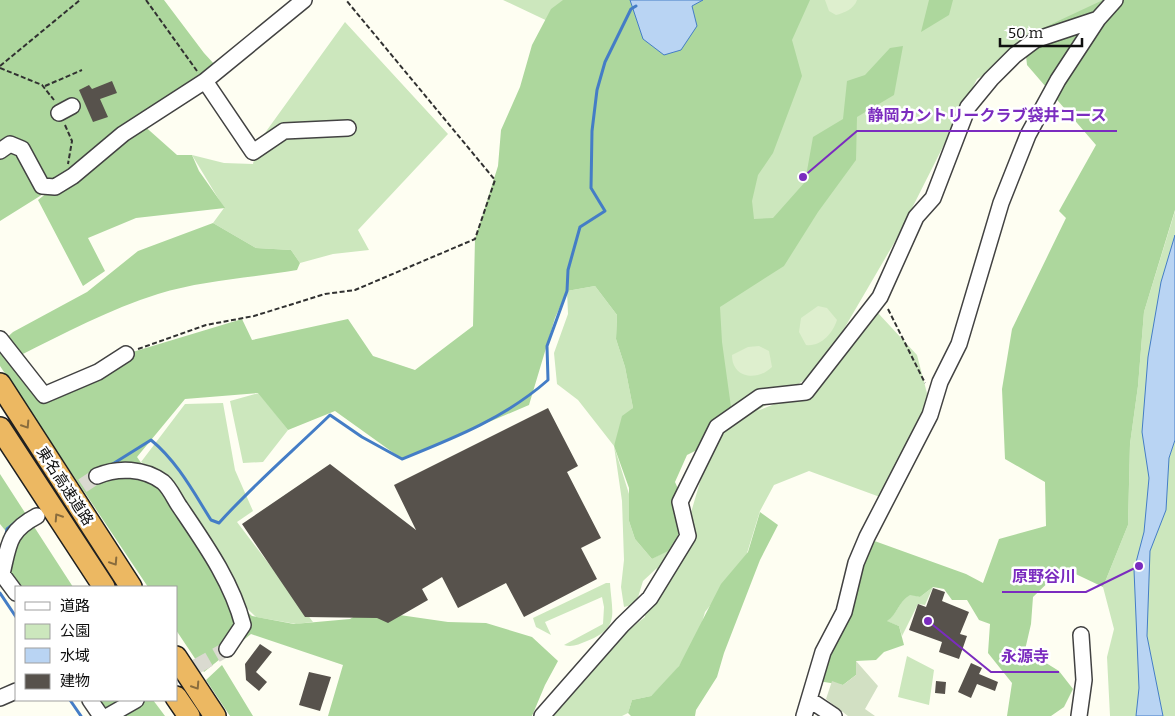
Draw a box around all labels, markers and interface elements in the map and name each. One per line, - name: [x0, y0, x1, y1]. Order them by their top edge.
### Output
- scale bar: [1000, 15, 1082, 47]
- text: 50 m: [1008, 24, 1044, 42]
- callout: 静岡カントリークラブ袋井コース: [857, 100, 1117, 131]
- text: 静岡カントリークラブ袋井コース: [867, 106, 1107, 125]
- one-way arrow: [20, 419, 29, 429]
- street label: 東名高速道路: [33, 443, 97, 529]
- one-way arrow: [55, 513, 64, 523]
- one-way arrow: [108, 556, 117, 565]
- callout: 原野谷川: [1002, 561, 1086, 592]
- text: 原野谷川: [1012, 567, 1076, 586]
- legend: [15, 586, 178, 701]
- text: 道路: [60, 597, 90, 615]
- text: 公園: [60, 622, 90, 640]
- callout: 永源寺: [991, 641, 1059, 672]
- text: 水域: [60, 647, 90, 665]
- text: 永源寺: [1001, 647, 1049, 666]
- text: 建物: [60, 672, 90, 690]
- one-way arrow: [189, 681, 199, 690]

